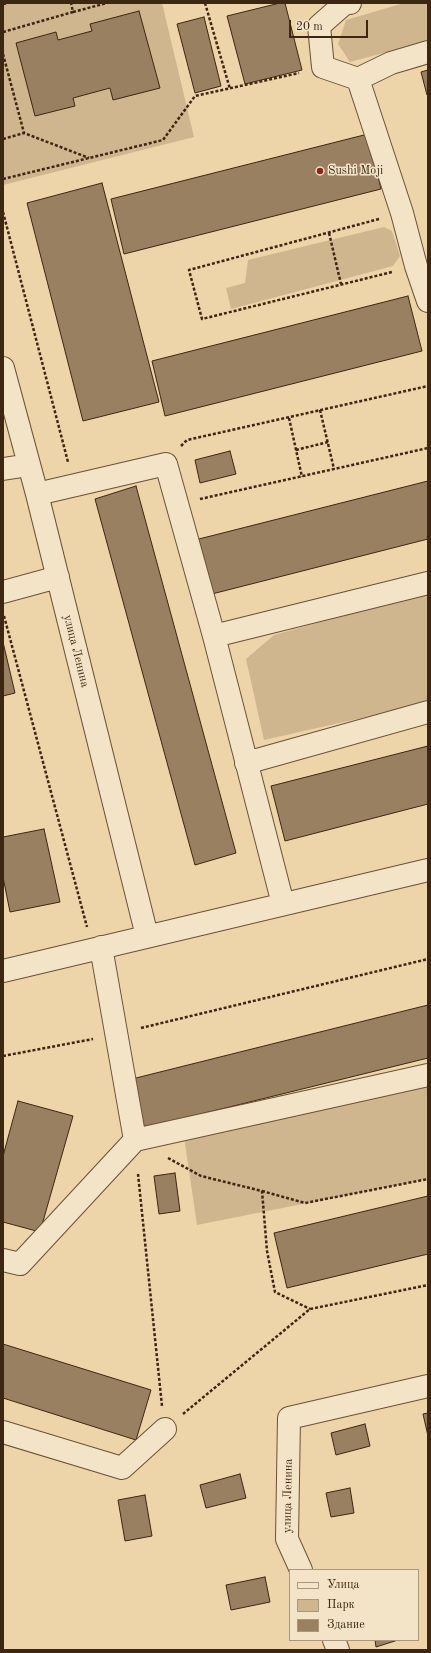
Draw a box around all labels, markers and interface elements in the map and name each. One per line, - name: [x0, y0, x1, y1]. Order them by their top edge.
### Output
- scale bar: [291, 12, 370, 38]
- text: 20 m: [296, 21, 323, 33]
- place label: Sushi Moji: [328, 164, 383, 178]
- marker: Sushi Moji: [315, 166, 325, 176]
- street label: улица Ленина: [60, 613, 92, 689]
- street label: улица Ленина: [280, 1459, 296, 1533]
- legend: [289, 1569, 419, 1641]
- text: Улица: [327, 1579, 360, 1591]
- text: Парк: [327, 1599, 355, 1611]
- text: Здание: [327, 1619, 365, 1631]

